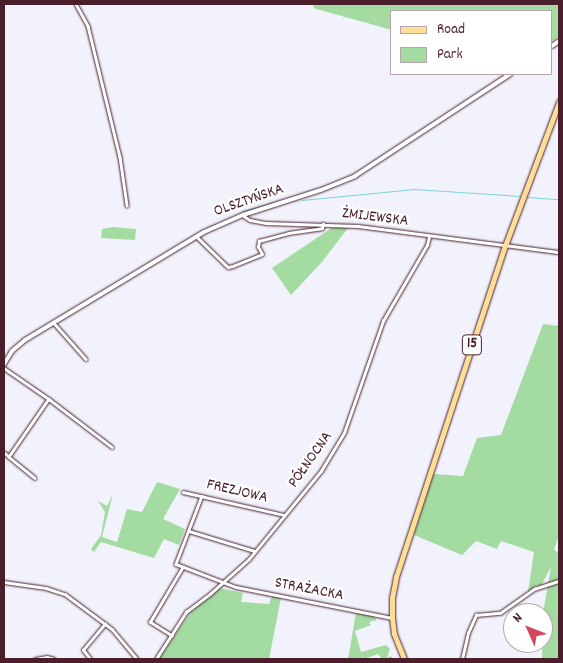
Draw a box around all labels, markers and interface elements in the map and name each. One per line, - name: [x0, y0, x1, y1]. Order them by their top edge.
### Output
- legend: [390, 10, 553, 75]
- text: Road: [437, 19, 465, 41]
- text: Park: [437, 44, 463, 66]
- street label: OLSZTYŃSKA: [212, 180, 286, 222]
- street label: ŻMIJEWSKA: [341, 204, 409, 232]
- road number: 15: [461, 332, 483, 358]
- street label: PÓŁNOCNA: [285, 428, 337, 492]
- street label: FREZJOWA: [205, 476, 269, 508]
- street label: STRAŻACKA: [273, 574, 345, 606]
- north arrow: [503, 603, 553, 653]
- text: N: [508, 609, 528, 628]

